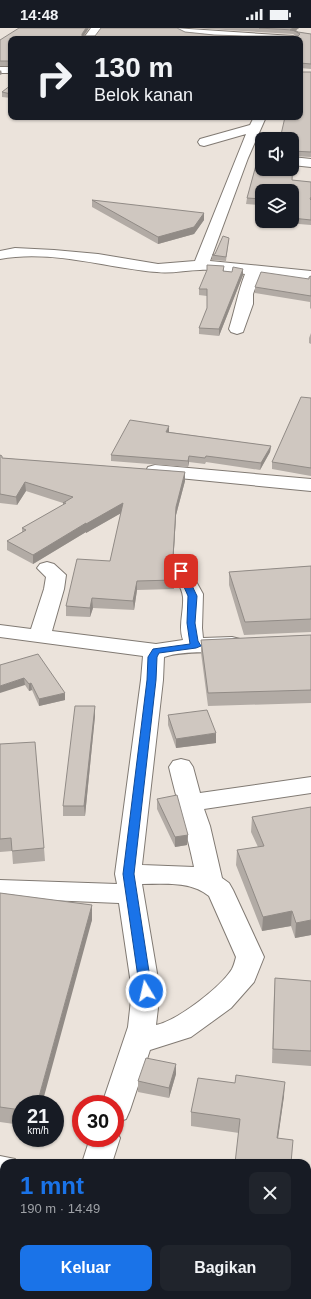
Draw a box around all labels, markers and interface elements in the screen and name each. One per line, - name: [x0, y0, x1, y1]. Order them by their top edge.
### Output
- text: 14:48: [20, 6, 58, 23]
- icon: right: [28, 52, 80, 104]
- text: 130 m: [94, 52, 173, 83]
- text: Belok kanan: [94, 85, 193, 105]
- map controls: [255, 132, 299, 228]
- button: sound: [255, 132, 299, 176]
- button: layers: [255, 184, 299, 228]
- pin: [164, 554, 198, 588]
- icon: arrive: [170, 560, 192, 582]
- position arrow: [125, 970, 167, 1012]
- speed limit sign: 30: [72, 1095, 124, 1147]
- text: 21: [27, 1105, 49, 1127]
- text: km/h: [27, 1125, 49, 1136]
- text: 1 mnt: [20, 1172, 84, 1199]
- button: close: [249, 1172, 291, 1214]
- text: 190 m · 14:49: [20, 1201, 100, 1216]
- button: Keluar: [20, 1245, 152, 1291]
- button: Bagikan: [160, 1245, 291, 1291]

